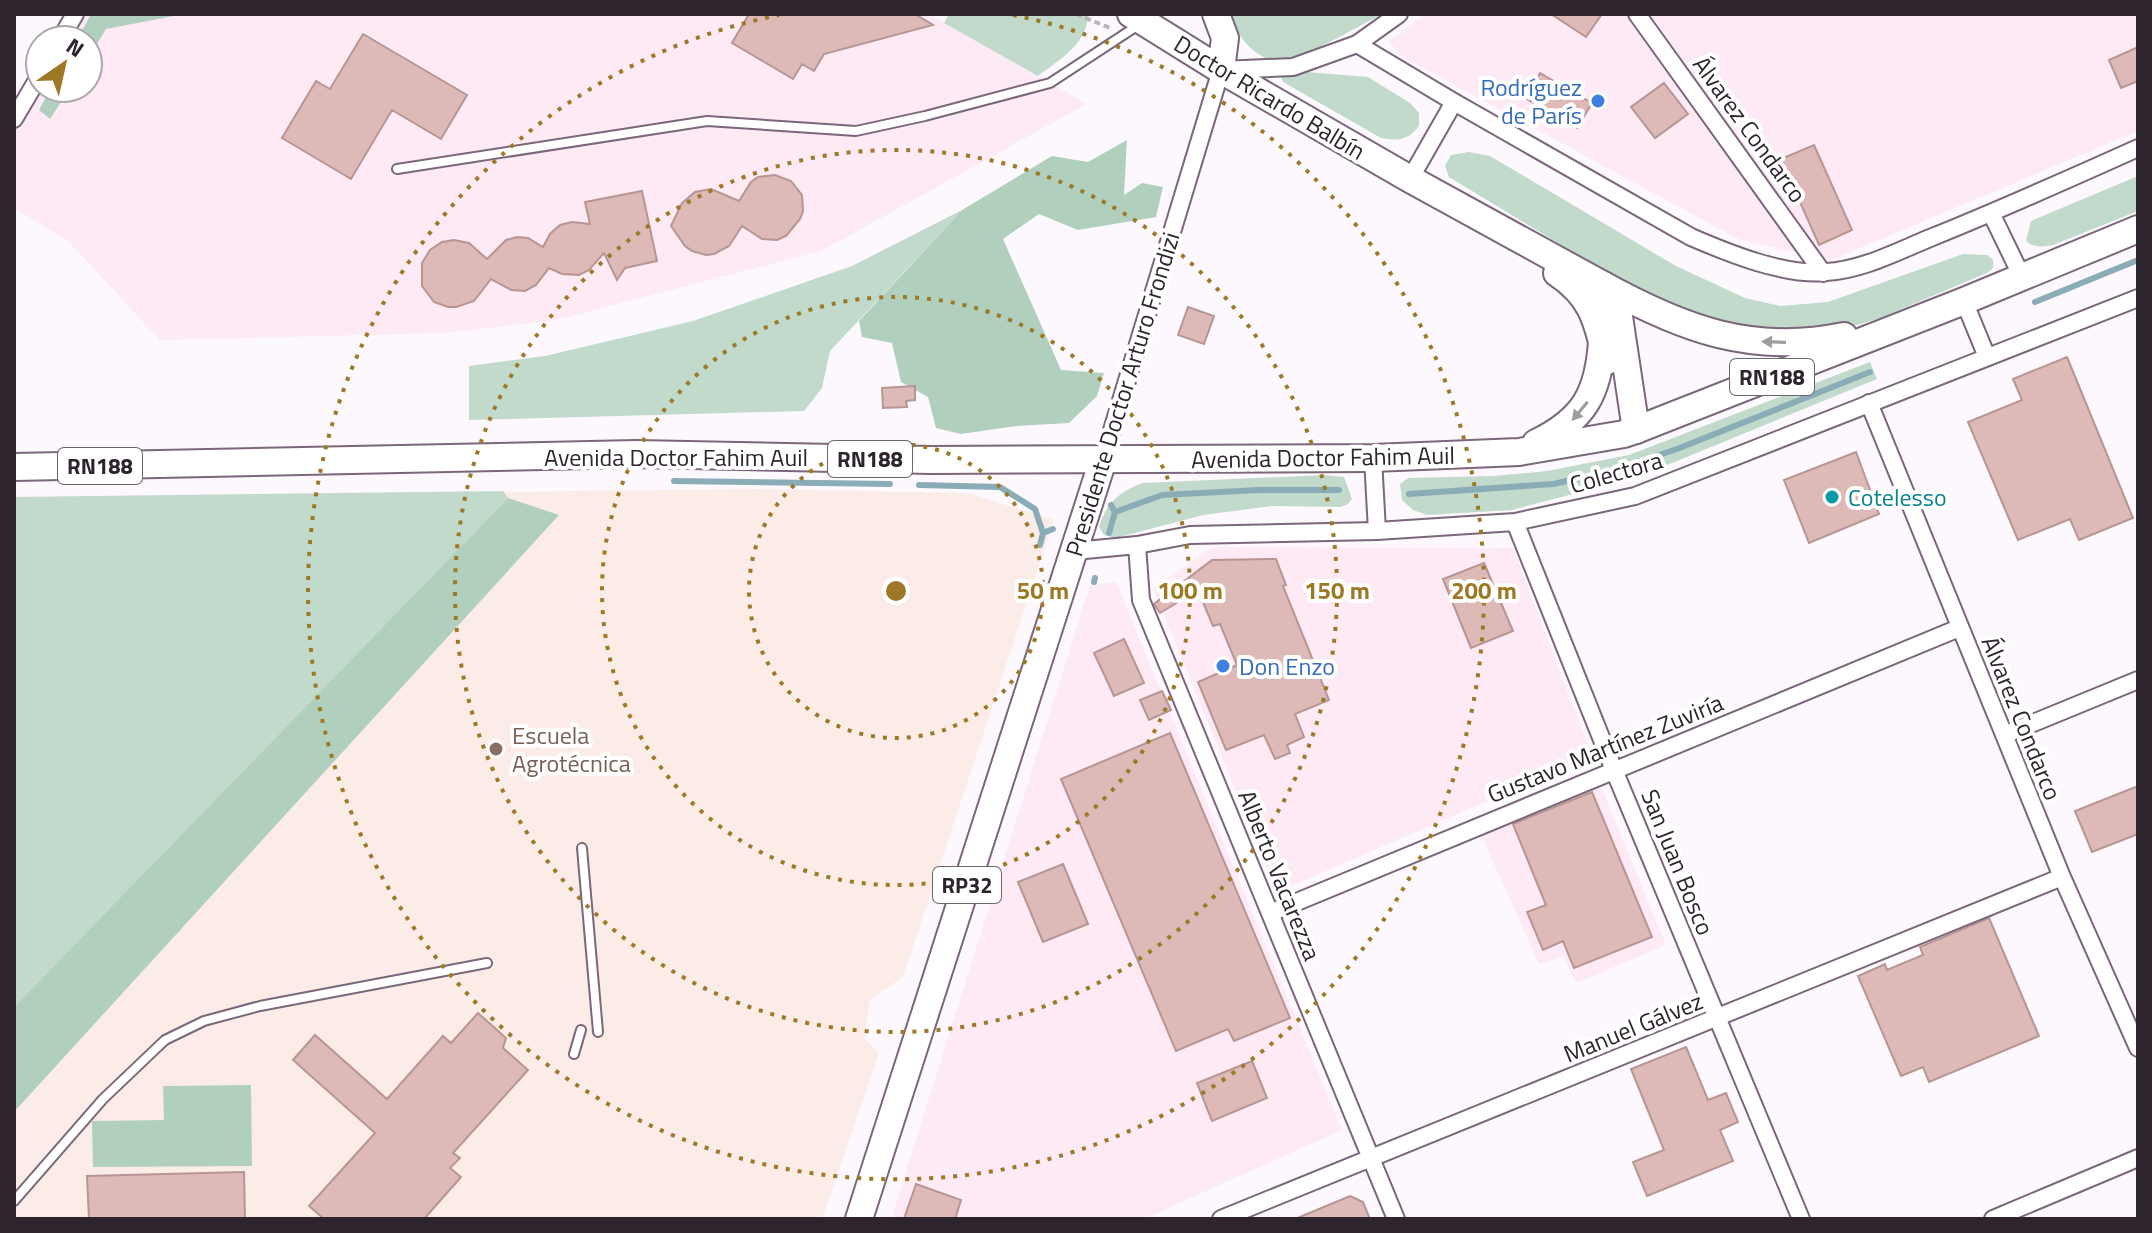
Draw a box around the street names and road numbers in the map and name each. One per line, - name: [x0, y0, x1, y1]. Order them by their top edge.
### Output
- street label: Doctor Ricardo Balbín: [1167, 26, 1373, 168]
- street label: Álvarez Condarco: [1684, 48, 1816, 210]
- street label: Presidente Doctor Arturo Frondizi: [1055, 227, 1189, 561]
- road number: RN188: [1730, 359, 1814, 395]
- street label: Avenida Doctor Fahim Auil: [1191, 437, 1455, 477]
- street label: Avenida Doctor Fahim Auil: [544, 439, 808, 475]
- road number: RN188: [828, 441, 912, 477]
- street label: Colectora: [1565, 442, 1667, 502]
- road number: RN188: [58, 448, 142, 484]
- street label: Álvarez Condarco: [1973, 631, 2071, 805]
- street label: Gustavo Martínez Zuviría: [1482, 684, 1728, 812]
- street label: Alberto Vacarezza: [1229, 784, 1331, 966]
- street label: San Juan Bosco: [1632, 784, 1724, 940]
- road number: RP32: [933, 867, 1001, 903]
- street label: Manuel Gálvez: [1558, 983, 1708, 1071]

